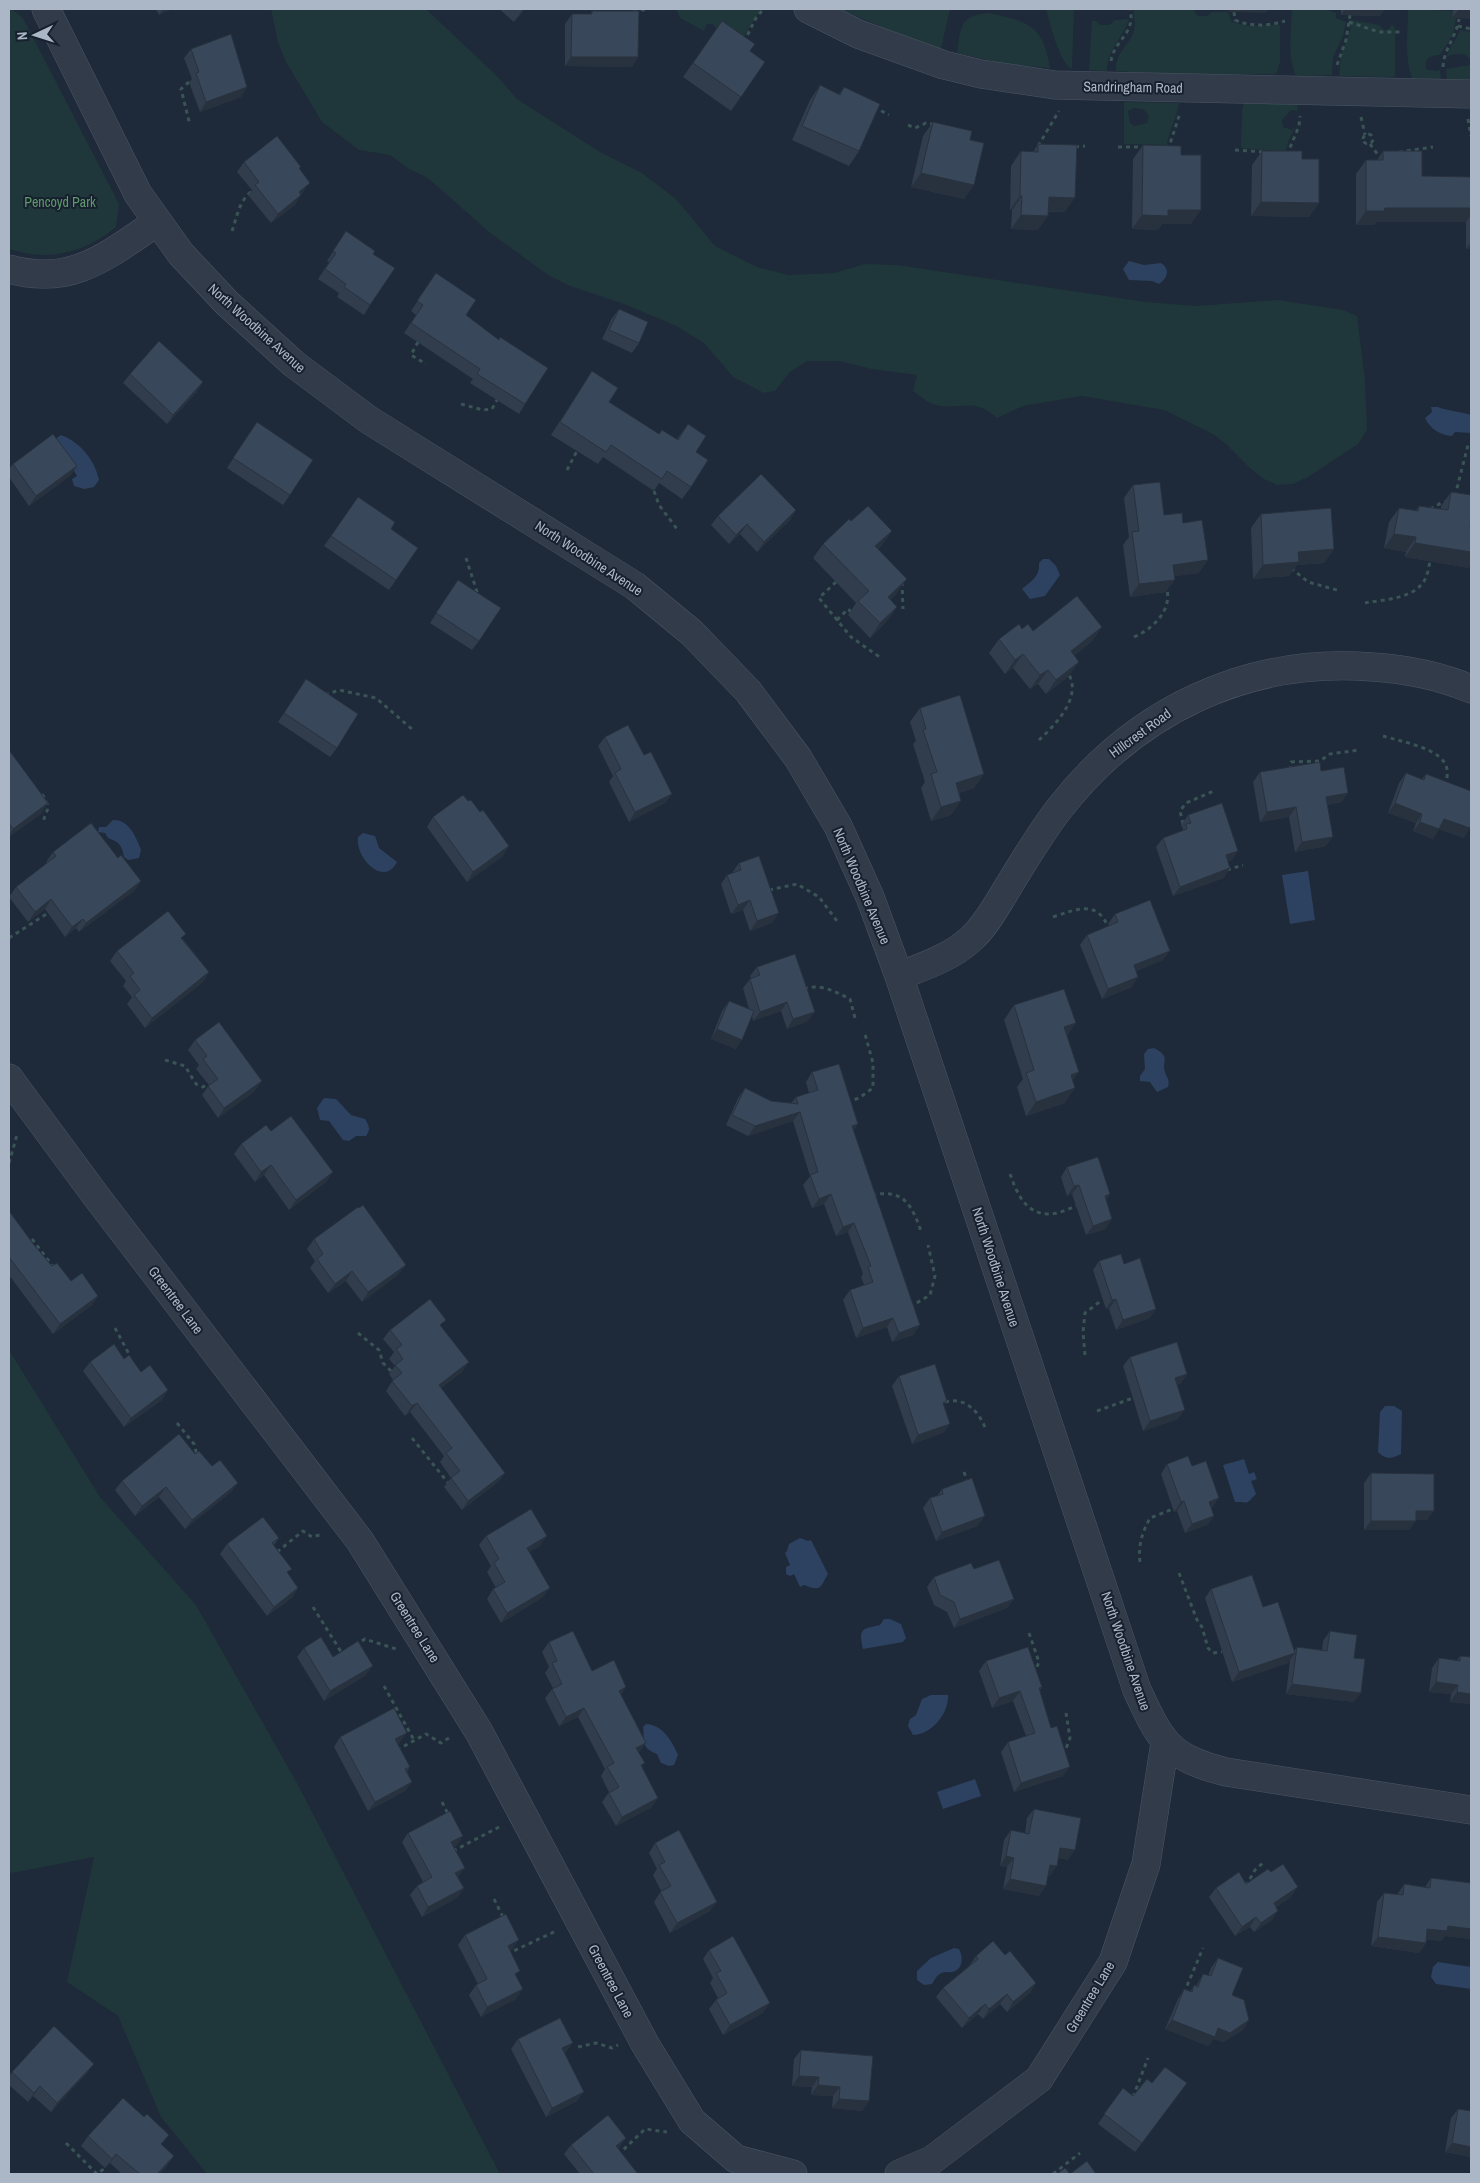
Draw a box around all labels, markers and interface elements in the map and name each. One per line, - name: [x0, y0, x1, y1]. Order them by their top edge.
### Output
- north arrow: [10, 10, 60, 60]
- text: N: [13, 31, 31, 41]
- street label: Sandringham Road: [1083, 77, 1183, 97]
- park label: Pencoyd Park: [24, 193, 96, 211]
- street label: North Woodbine Avenue: [205, 280, 309, 376]
- street label: North Woodbine Avenue: [532, 516, 646, 600]
- street label: Hillcrest Road: [1106, 705, 1174, 761]
- street label: North Woodbine Avenue: [829, 825, 895, 947]
- street label: North Woodbine Avenue: [968, 1205, 1024, 1329]
- street label: Greentree Lane: [145, 1262, 207, 1338]
- street label: Greentree Lane: [386, 1588, 444, 1666]
- street label: North Woodbine Avenue: [1097, 1589, 1155, 1713]
- street label: Greentree Lane: [584, 1941, 638, 2021]
- street label: Greentree Lane: [1062, 1958, 1118, 2036]

